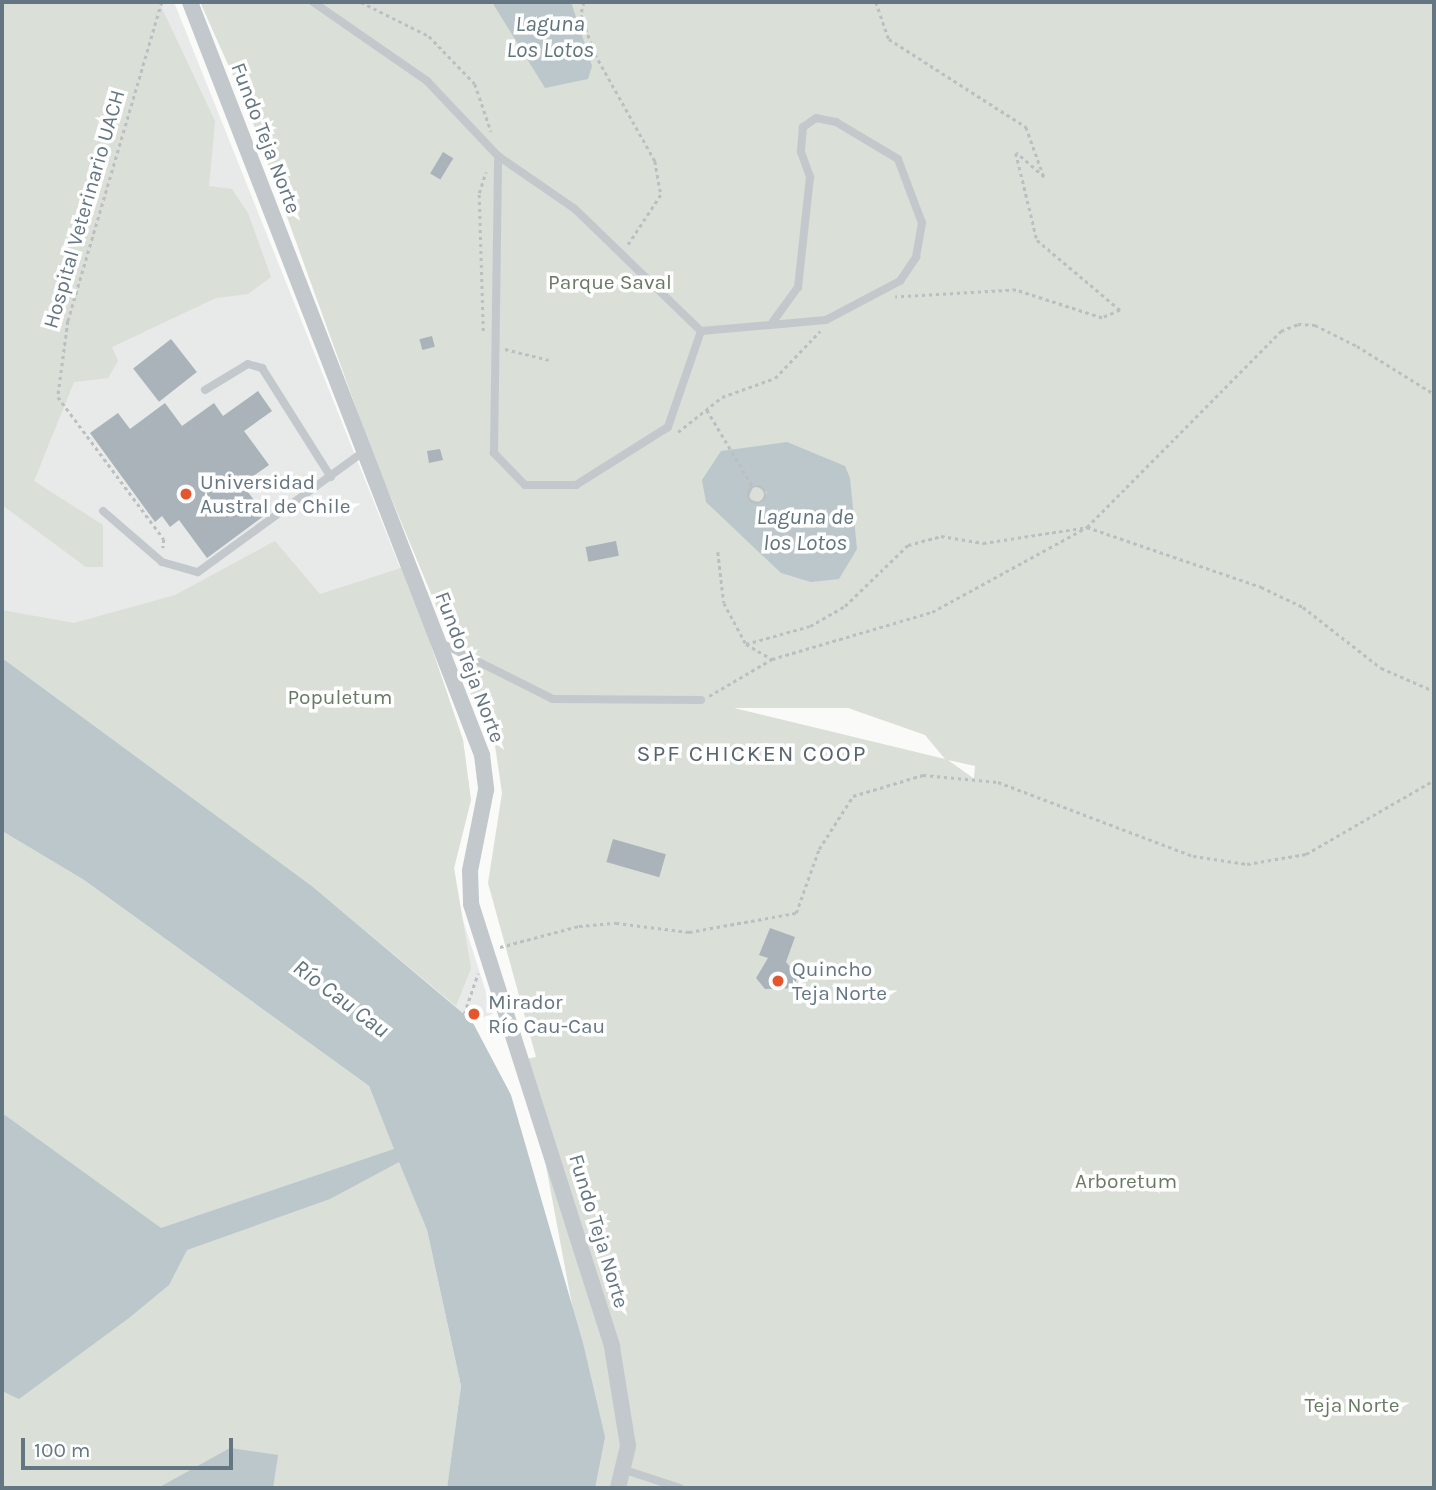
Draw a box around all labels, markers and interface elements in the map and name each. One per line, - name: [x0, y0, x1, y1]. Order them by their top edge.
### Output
- water label: Laguna Los Lotos: [506, 10, 594, 64]
- street label: Fundo Teja Norte: [226, 59, 306, 217]
- street label: Hospital Veterinario UACH: [38, 87, 130, 331]
- park label: Parque Saval: [548, 269, 672, 295]
- place label: Universidad Austral de Chile: [200, 469, 350, 519]
- marker: Universidad Austral de Chile: [178, 486, 194, 502]
- water label: Laguna de los Lotos: [756, 503, 854, 557]
- street label: Fundo Teja Norte: [430, 588, 510, 746]
- park label: Populetum: [287, 684, 393, 710]
- district label: SPF CHICKEN COOP: [639, 740, 865, 768]
- water label: Río Cau Cau: [287, 954, 395, 1044]
- place label: Quincho Teja Norte: [792, 956, 887, 1006]
- marker: Quincho Teja Norte: [770, 973, 786, 989]
- place label: Mirador Río Cau-Cau: [488, 989, 605, 1039]
- marker: Mirador Río Cau-Cau: [466, 1006, 482, 1022]
- street label: Fundo Teja Norte: [564, 1151, 634, 1311]
- park label: Arboretum: [1075, 1168, 1177, 1194]
- park label: Teja Norte: [1305, 1392, 1399, 1418]
- scale bar: [24, 1424, 236, 1468]
- text: 100 m: [34, 1438, 91, 1462]

